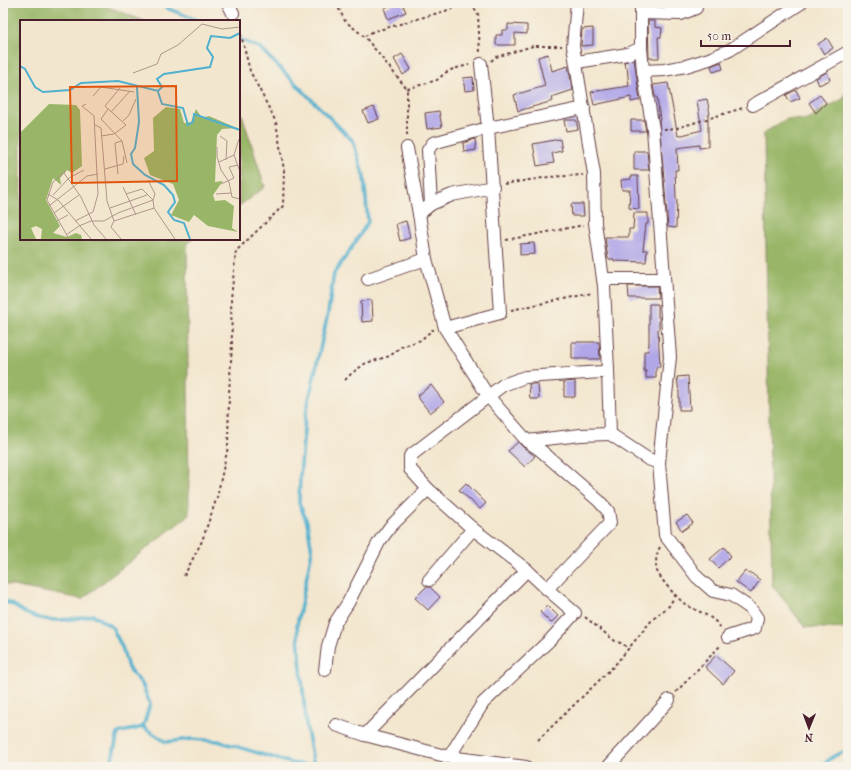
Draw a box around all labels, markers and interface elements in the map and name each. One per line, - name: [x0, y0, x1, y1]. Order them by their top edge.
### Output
- inset map: [20, 20, 240, 240]
- scale bar: [701, 22, 790, 48]
- text: 50 m: [707, 29, 731, 43]
- north arrow: [789, 708, 829, 748]
- text: N: [804, 731, 813, 744]

